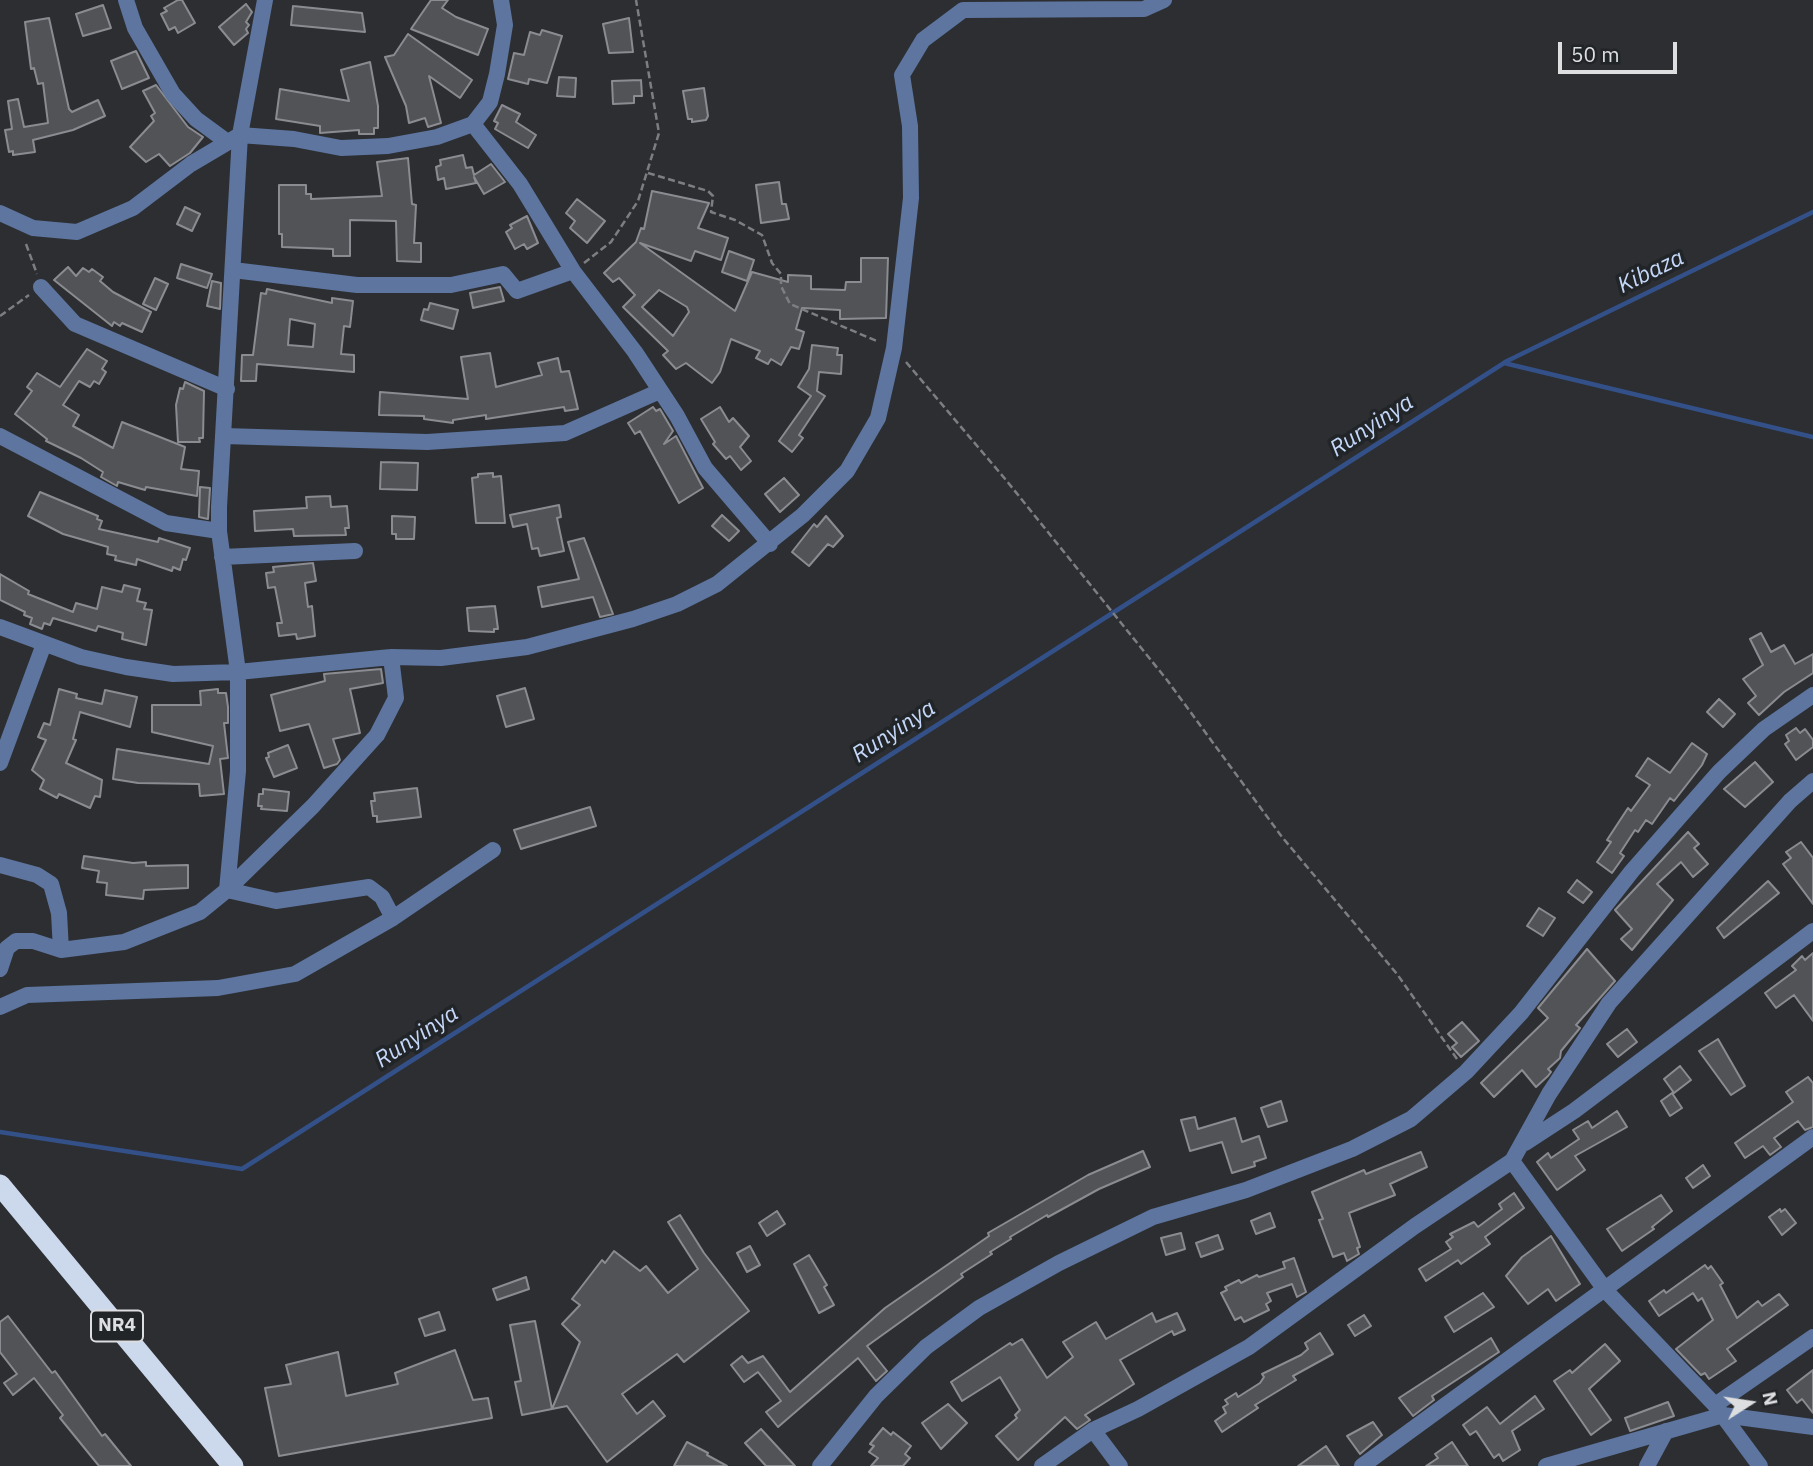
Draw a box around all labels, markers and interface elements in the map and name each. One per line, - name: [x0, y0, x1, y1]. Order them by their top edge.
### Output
- scale bar: [1561, 28, 1680, 72]
- text: 50 m: [1571, 40, 1620, 68]
- water label: Kibaza: [1613, 244, 1689, 300]
- water label: Runyinya: [1325, 389, 1419, 463]
- water label: Runyinya: [847, 695, 941, 769]
- water label: Runyinya: [370, 1000, 464, 1074]
- road number: NR4: [91, 1310, 143, 1342]
- north arrow: [1715, 1368, 1785, 1438]
- text: N: [1757, 1389, 1784, 1408]

